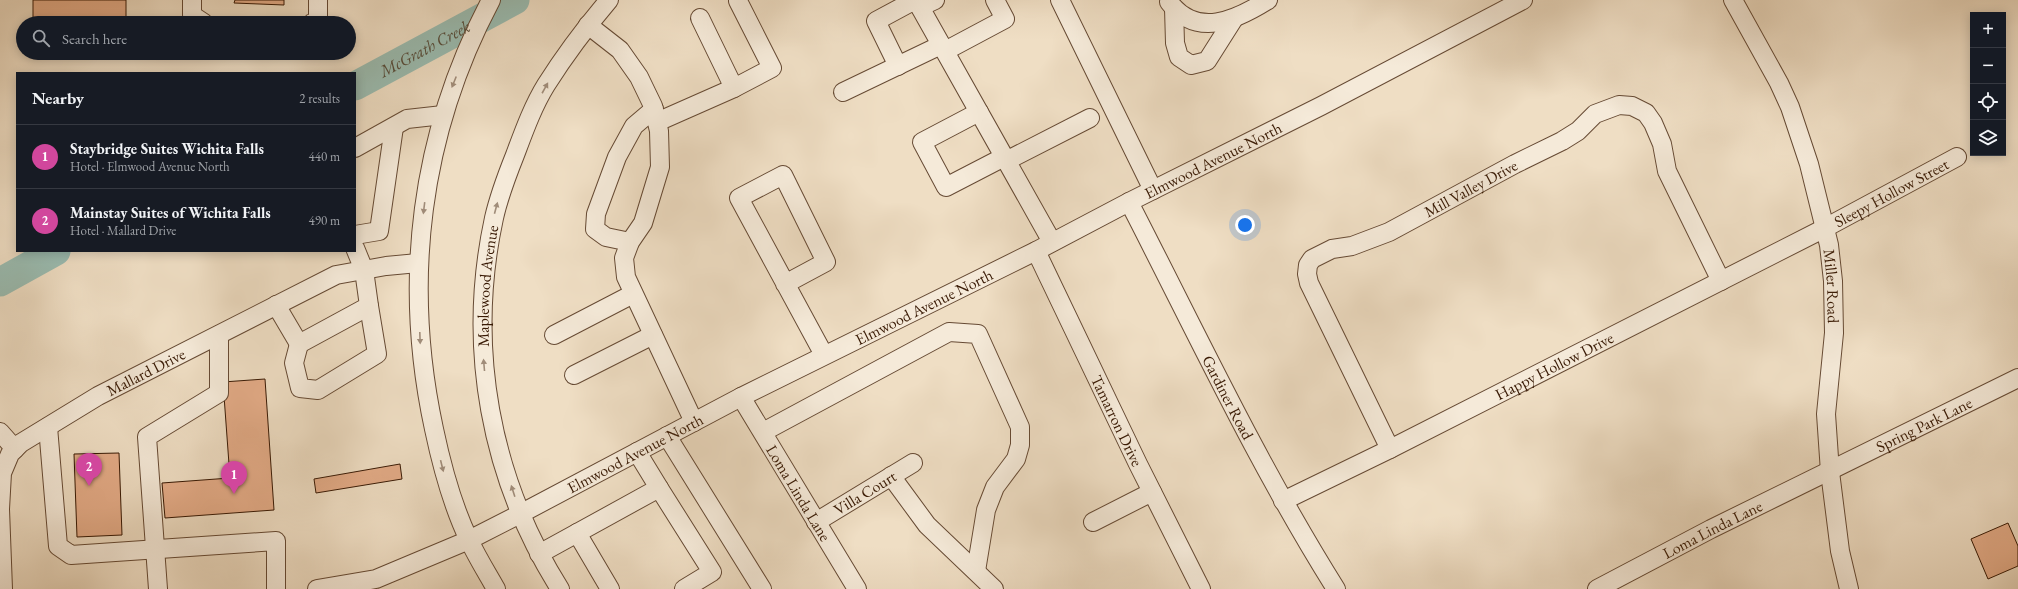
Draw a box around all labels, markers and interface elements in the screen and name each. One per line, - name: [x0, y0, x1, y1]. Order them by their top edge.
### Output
- map controls: [1970, 12, 2006, 156]
- button: +: [1970, 12, 2006, 48]
- water label: McGrath Creek: [374, 15, 474, 83]
- search box: [16, 16, 356, 60]
- icon: search: [30, 27, 52, 49]
- text: Search here: [62, 29, 127, 48]
- button: −: [1970, 48, 2006, 84]
- one-way arrow: [451, 77, 457, 89]
- one-way arrow: [541, 82, 548, 94]
- button: locate: [1970, 84, 2006, 120]
- text: Nearby: [32, 87, 84, 109]
- text: 2 results: [299, 90, 340, 107]
- street label: Elmwood Avenue North: [1141, 117, 1285, 204]
- button: layers: [1970, 120, 2006, 156]
- text: Staybridge Suites Wichita Falls: [70, 139, 264, 158]
- text: 1: [42, 148, 48, 165]
- text: 440 m: [309, 148, 340, 165]
- street label: Sleepy Hollow Street: [1830, 153, 1952, 232]
- street label: Mill Valley Drive: [1420, 155, 1521, 222]
- text: Hotel · Elmwood Avenue North: [70, 158, 230, 175]
- one-way arrow: [420, 202, 427, 214]
- one-way arrow: [494, 202, 500, 215]
- text: Mainstay Suites of Wichita Falls: [70, 203, 271, 222]
- text: 2: [42, 212, 48, 229]
- text: 490 m: [309, 212, 340, 229]
- your location: [1235, 215, 1255, 235]
- text: Hotel · Mallard Drive: [70, 222, 176, 239]
- street label: Maplewood Avenue: [473, 223, 503, 347]
- street label: Miller Road: [1819, 248, 1844, 324]
- street label: Elmwood Avenue North: [852, 264, 996, 350]
- street label: Happy Hollow Drive: [1491, 327, 1617, 405]
- one-way arrow: [417, 332, 423, 345]
- street label: Mallard Drive: [103, 343, 189, 401]
- street label: Gardiner Road: [1197, 352, 1259, 444]
- one-way arrow: [480, 359, 487, 371]
- street label: Tamarron Drive: [1086, 372, 1148, 470]
- street label: Spring Park Lane: [1872, 392, 1976, 457]
- street label: Elmwood Avenue North: [564, 409, 707, 498]
- street label: Loma Linda Lane: [761, 441, 836, 545]
- pin: 2: [76, 453, 102, 486]
- one-way arrow: [439, 460, 445, 472]
- pin: 1: [221, 461, 247, 494]
- street label: Villa Court: [830, 466, 900, 520]
- one-way arrow: [510, 485, 516, 497]
- street label: Loma Linda Lane: [1659, 495, 1766, 564]

